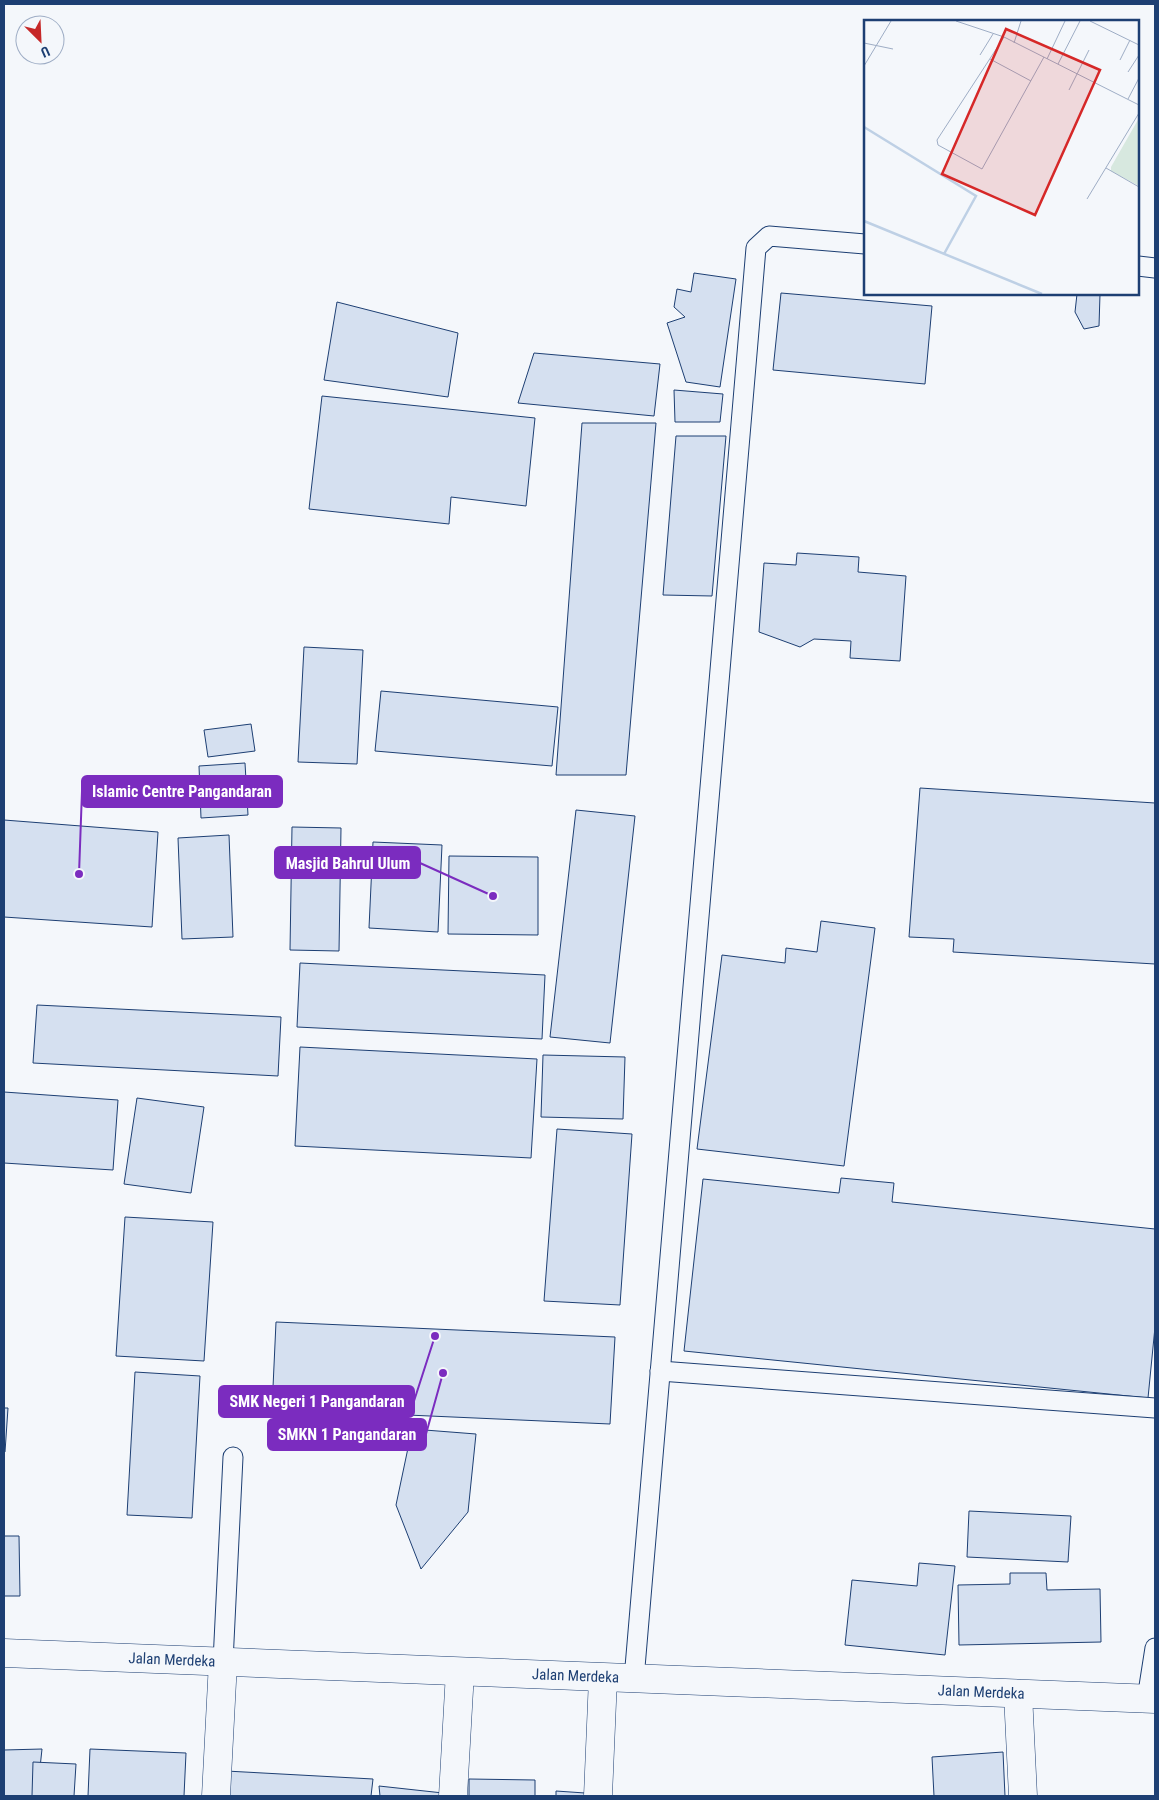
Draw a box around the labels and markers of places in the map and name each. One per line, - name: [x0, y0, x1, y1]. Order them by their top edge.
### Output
- callout: Islamic Centre Pangandaran: [82, 776, 282, 807]
- callout: Masjid Bahrul Ulum: [275, 847, 420, 878]
- callout: SMK Negeri 1 Pangandaran: [219, 1386, 414, 1417]
- callout: SMKN 1 Pangandaran: [268, 1419, 426, 1450]

